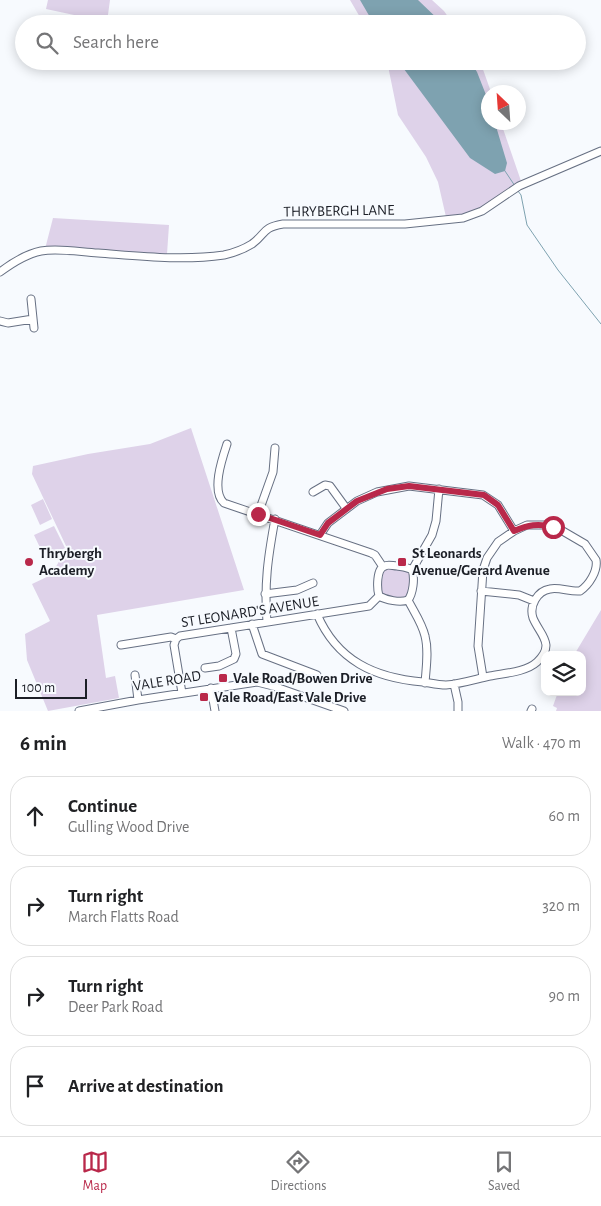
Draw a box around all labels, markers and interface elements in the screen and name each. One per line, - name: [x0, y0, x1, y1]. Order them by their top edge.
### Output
- search box: [15, 15, 586, 70]
- icon: search: [33, 29, 61, 57]
- text: Search here: [73, 33, 159, 52]
- north arrow: [481, 85, 526, 130]
- street label: THRYBERGH LANE: [283, 203, 395, 219]
- route end: [247, 503, 270, 526]
- route start: [542, 516, 565, 539]
- place label: Thrybergh Academy: [39, 546, 102, 578]
- place label: St Leonards Avenue/Gerard Avenue: [412, 546, 550, 578]
- marker: Thrybergh Academy: [23, 556, 35, 568]
- marker: St Leonards Avenue/Gerard Avenue: [396, 556, 408, 568]
- street label: ST LEONARD'S AVENUE: [180, 594, 320, 630]
- map controls: [541, 651, 586, 696]
- button: layers: [541, 651, 586, 696]
- street label: VALE ROAD: [132, 668, 202, 694]
- place label: Vale Road/Bowen Drive: [233, 671, 372, 686]
- marker: Vale Road/Bowen Drive: [217, 672, 229, 684]
- scale bar: [15, 676, 88, 699]
- text: 100 m: [22, 681, 55, 695]
- place label: Vale Road/East Vale Drive: [214, 690, 366, 705]
- marker: Vale Road/East Vale Drive: [198, 691, 210, 703]
- text: 6 min: [20, 733, 67, 754]
- text: Walk · 470 m: [502, 735, 581, 751]
- text: Continue: [68, 797, 137, 816]
- icon: ahead: [21, 802, 49, 830]
- text: 60 m: [549, 808, 580, 824]
- text: Gulling Wood Drive: [68, 819, 189, 835]
- text: Turn right: [68, 887, 143, 906]
- icon: right: [21, 892, 49, 920]
- text: 320 m: [542, 898, 580, 914]
- text: March Flatts Road: [68, 909, 179, 925]
- text: Turn right: [68, 977, 143, 996]
- icon: right: [21, 982, 49, 1010]
- text: 90 m: [549, 988, 580, 1004]
- text: Deer Park Road: [68, 999, 163, 1015]
- icon: arrive: [21, 1072, 49, 1100]
- text: Arrive at destination: [68, 1077, 224, 1096]
- tab: Map: [81, 1148, 109, 1195]
- tab: Directions: [271, 1148, 326, 1195]
- tab: Saved: [488, 1148, 520, 1195]

